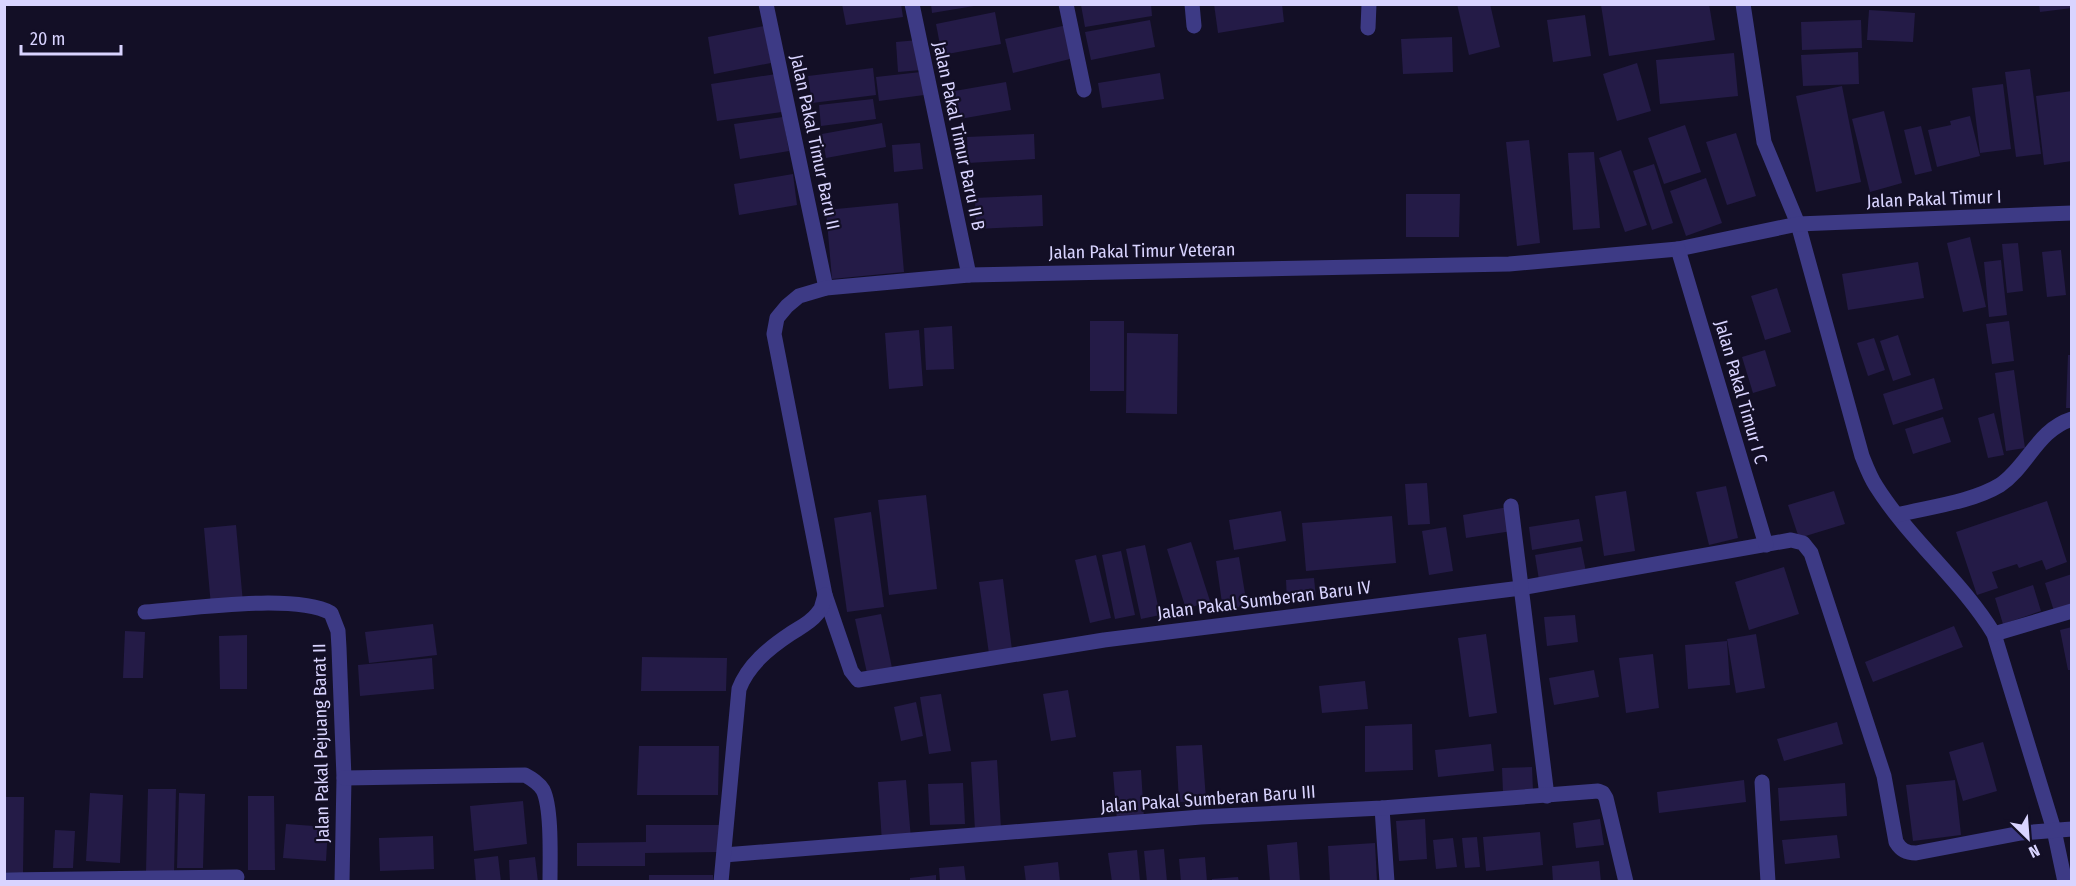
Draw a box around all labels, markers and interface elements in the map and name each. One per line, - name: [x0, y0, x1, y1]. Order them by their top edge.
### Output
- scale bar: [21, 18, 122, 56]
- text: 20 m: [30, 28, 65, 50]
- street label: Jalan Pakal Timur Baru II B: [928, 40, 990, 233]
- street label: Jalan Pakal Timur Baru II: [786, 52, 844, 232]
- street label: Jalan Pakal Timur I: [1866, 186, 2002, 212]
- street label: Jalan Pakal Timur Veteran: [1049, 238, 1235, 264]
- street label: Jalan Pakal Timur I C: [1710, 318, 1772, 466]
- street label: Jalan Pakal Sumberan Baru IV: [1156, 576, 1373, 624]
- street label: Jalan Pakal Pejuang Barat II: [308, 643, 334, 843]
- street label: Jalan Pakal Sumberan Baru III: [1100, 781, 1316, 817]
- north arrow: [1998, 808, 2058, 868]
- text: N: [2026, 841, 2042, 862]

